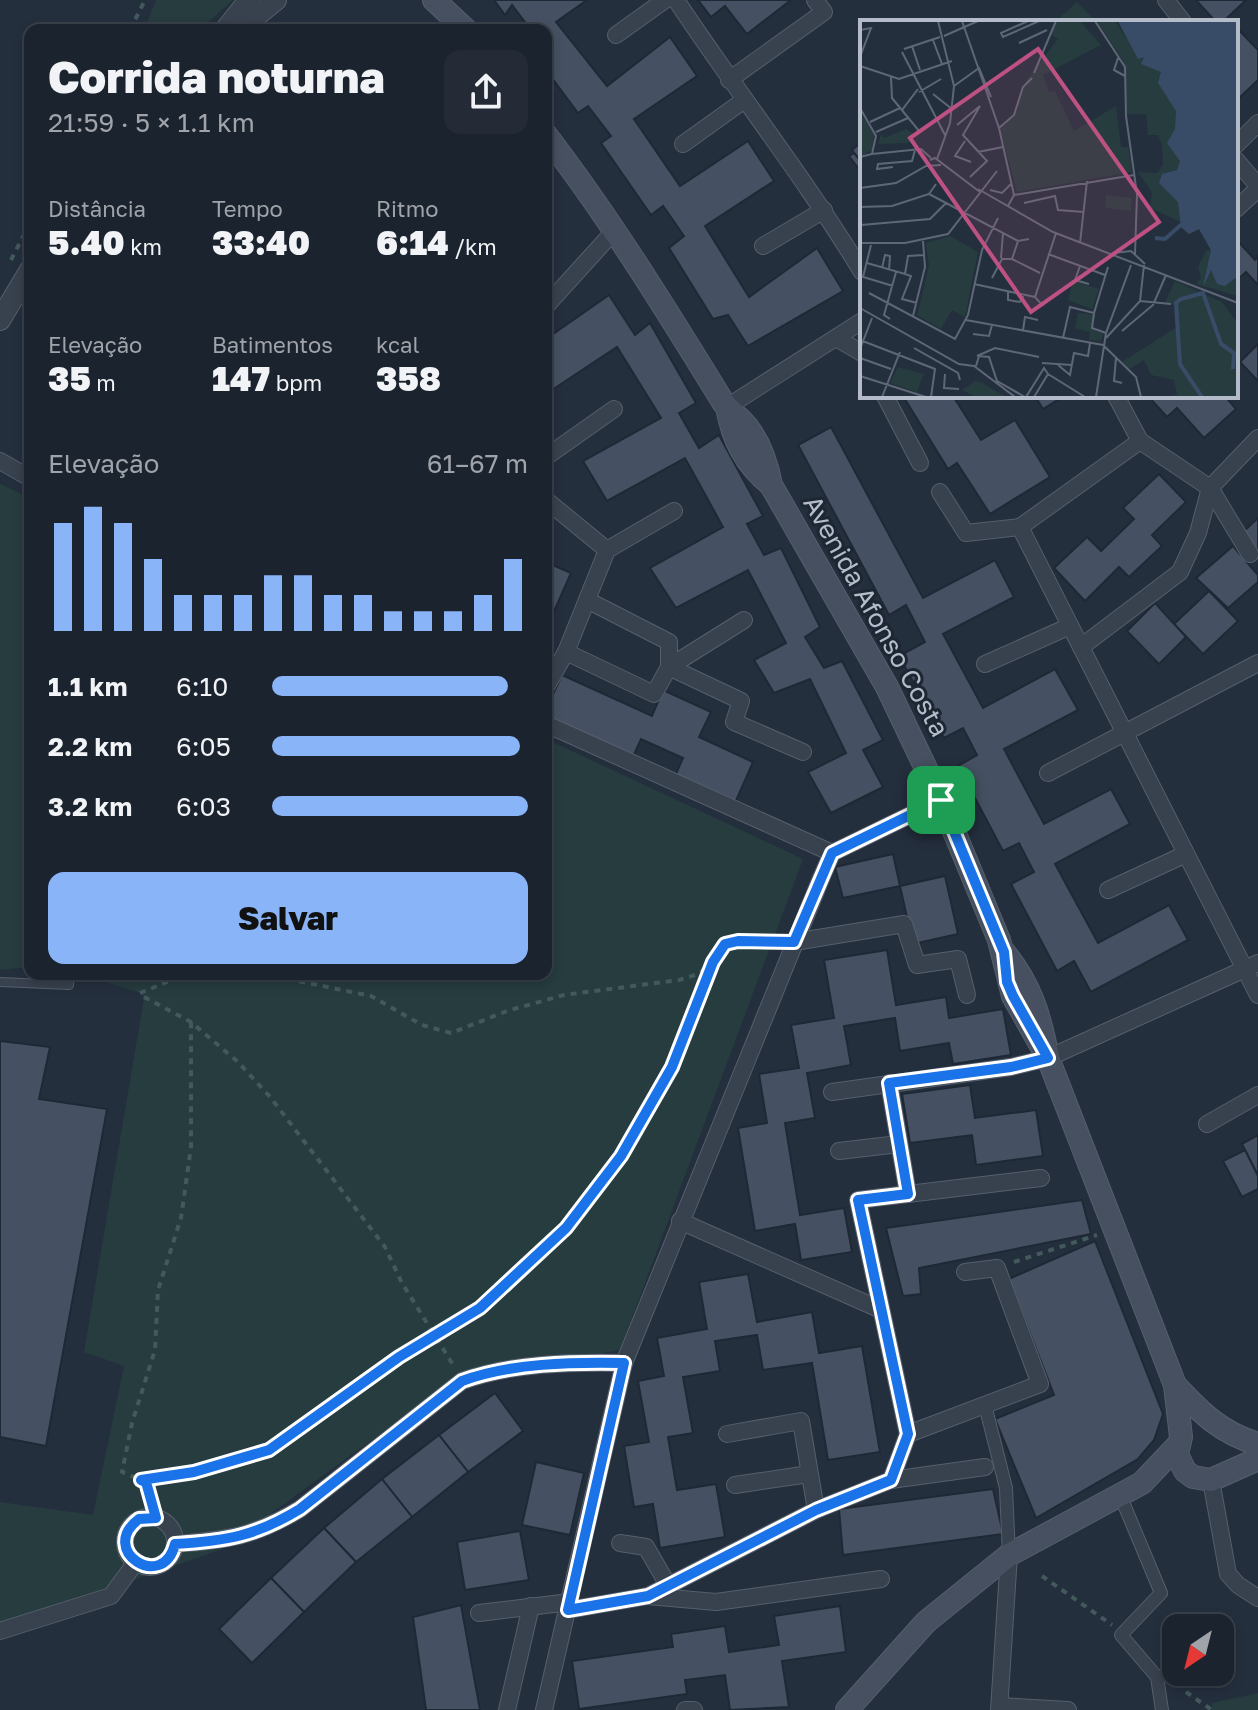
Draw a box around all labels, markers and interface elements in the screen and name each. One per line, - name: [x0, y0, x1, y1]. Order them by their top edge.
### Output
- inset map: [860, 20, 1238, 398]
- text: Corrida noturna: [48, 50, 385, 103]
- button: share: [444, 50, 528, 134]
- text: 21:59 · 5 × 1.1 km: [48, 107, 255, 138]
- text: Distância: [48, 195, 146, 222]
- text: Tempo: [212, 195, 283, 222]
- text: Ritmo: [376, 195, 438, 222]
- text: 5.40: [48, 222, 125, 262]
- text: 33:40: [212, 222, 310, 262]
- text: 6:14: [376, 222, 449, 262]
- text: km: [125, 233, 162, 260]
- text: /km: [449, 233, 497, 260]
- text: Elevação: [48, 331, 142, 358]
- text: Batimentos: [212, 331, 333, 358]
- text: kcal: [376, 331, 419, 358]
- text: 35: [48, 358, 91, 398]
- text: 147: [212, 358, 270, 398]
- text: 358: [376, 358, 441, 398]
- text: m: [91, 369, 116, 396]
- text: bpm: [270, 369, 322, 396]
- text: Elevação: [48, 448, 159, 479]
- text: 61–67 m: [427, 448, 528, 479]
- street label: Avenida Afonso Costa: [797, 490, 956, 742]
- text: 1.1 km: [48, 671, 127, 702]
- text: 6:10: [176, 671, 228, 702]
- text: 2.2 km: [48, 731, 132, 762]
- text: 6:05: [176, 731, 231, 762]
- pin: [907, 766, 975, 834]
- icon: arrive: [919, 778, 963, 822]
- text: 3.2 km: [48, 791, 132, 822]
- text: 6:03: [176, 791, 231, 822]
- button: Salvar: [48, 872, 528, 964]
- north arrow: [1162, 1614, 1234, 1686]
- map controls: [1162, 1614, 1234, 1686]

